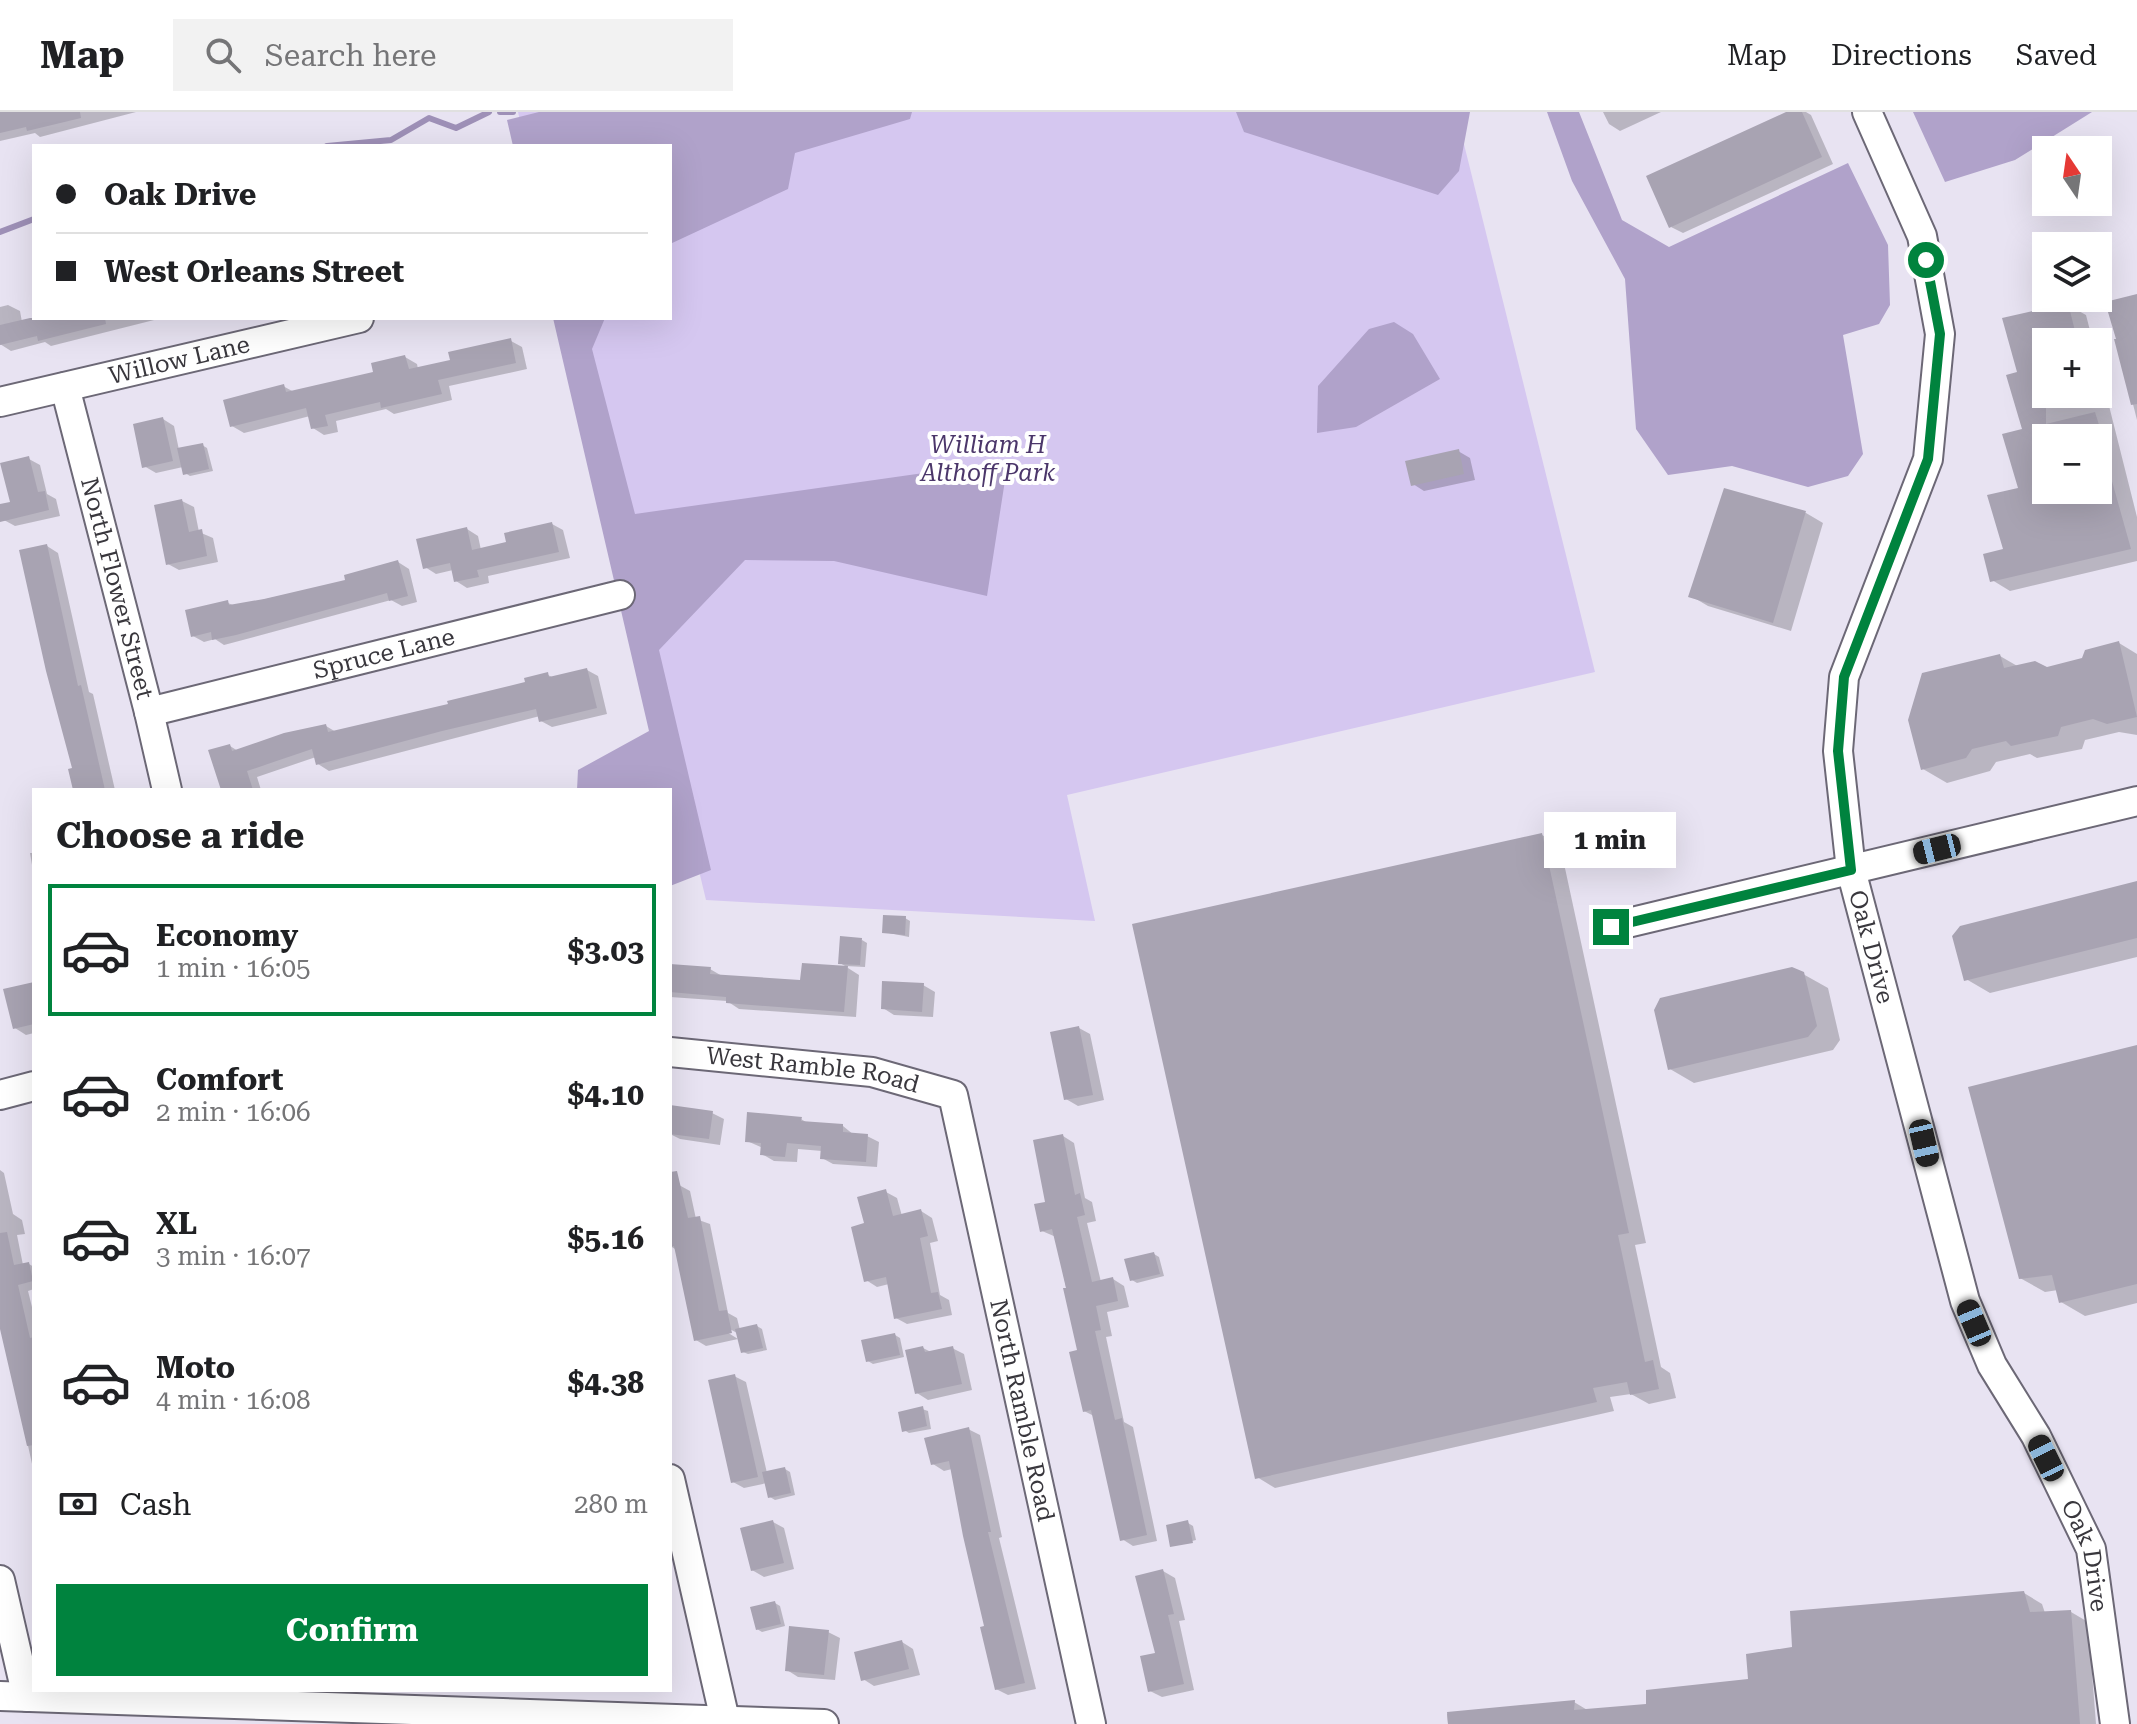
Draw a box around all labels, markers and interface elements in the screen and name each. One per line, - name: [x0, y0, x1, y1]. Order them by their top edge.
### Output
- search box: [173, 19, 733, 91]
- text: Map: [40, 33, 125, 77]
- icon: search: [201, 33, 245, 77]
- text: Search here: [265, 38, 437, 73]
- text: Map: [1727, 39, 1787, 72]
- text: Directions: [1831, 39, 1972, 72]
- text: Saved: [2016, 39, 2097, 72]
- north arrow: [2032, 136, 2112, 216]
- map controls: [2032, 136, 2112, 504]
- text: Oak Drive: [104, 177, 256, 212]
- button: layers: [2032, 232, 2112, 312]
- route start: [1908, 242, 1944, 278]
- text: West Orleans Street: [104, 254, 404, 289]
- button: +: [2032, 328, 2112, 408]
- street label: Willow Lane: [106, 330, 252, 390]
- button: −: [2032, 424, 2112, 504]
- park label: William H Althoff Park: [919, 431, 1055, 487]
- street label: North Flower Street: [75, 475, 159, 702]
- street label: Spruce Lane: [310, 623, 458, 685]
- callout: 1 min: [1545, 811, 1677, 867]
- text: Choose a ride: [56, 815, 304, 857]
- text: 1 min: [1574, 825, 1646, 855]
- car: [1911, 832, 1963, 866]
- street label: Oak Drive: [1843, 887, 1900, 1007]
- route end: [1593, 909, 1629, 945]
- icon: car: [60, 914, 132, 986]
- text: Economy: [156, 918, 298, 953]
- text: $3.03: [567, 933, 644, 968]
- text: 1 min · 16:05: [156, 953, 311, 983]
- street label: West Ramble Road: [705, 1042, 923, 1099]
- icon: car: [60, 1058, 132, 1130]
- text: Comfort: [156, 1062, 283, 1097]
- text: $4.10: [567, 1077, 644, 1112]
- text: 2 min · 16:06: [156, 1097, 311, 1127]
- car: [1907, 1117, 1941, 1169]
- icon: car: [60, 1202, 132, 1274]
- text: XL: [156, 1206, 197, 1241]
- text: $5.16: [567, 1221, 644, 1256]
- text: 3 min · 16:07: [156, 1241, 311, 1271]
- car: [1954, 1296, 1994, 1350]
- street label: North Ramble Road: [984, 1297, 1060, 1524]
- icon: car: [60, 1346, 132, 1418]
- text: Moto: [156, 1350, 235, 1385]
- text: $4.38: [567, 1365, 644, 1400]
- text: 4 min · 16:08: [156, 1385, 311, 1415]
- car: [2025, 1431, 2067, 1485]
- icon: cash: [56, 1482, 100, 1526]
- text: Cash: [120, 1487, 191, 1522]
- text: 280 m: [574, 1489, 648, 1519]
- street label: Oak Drive: [2055, 1495, 2113, 1613]
- button: Confirm: [56, 1584, 648, 1676]

